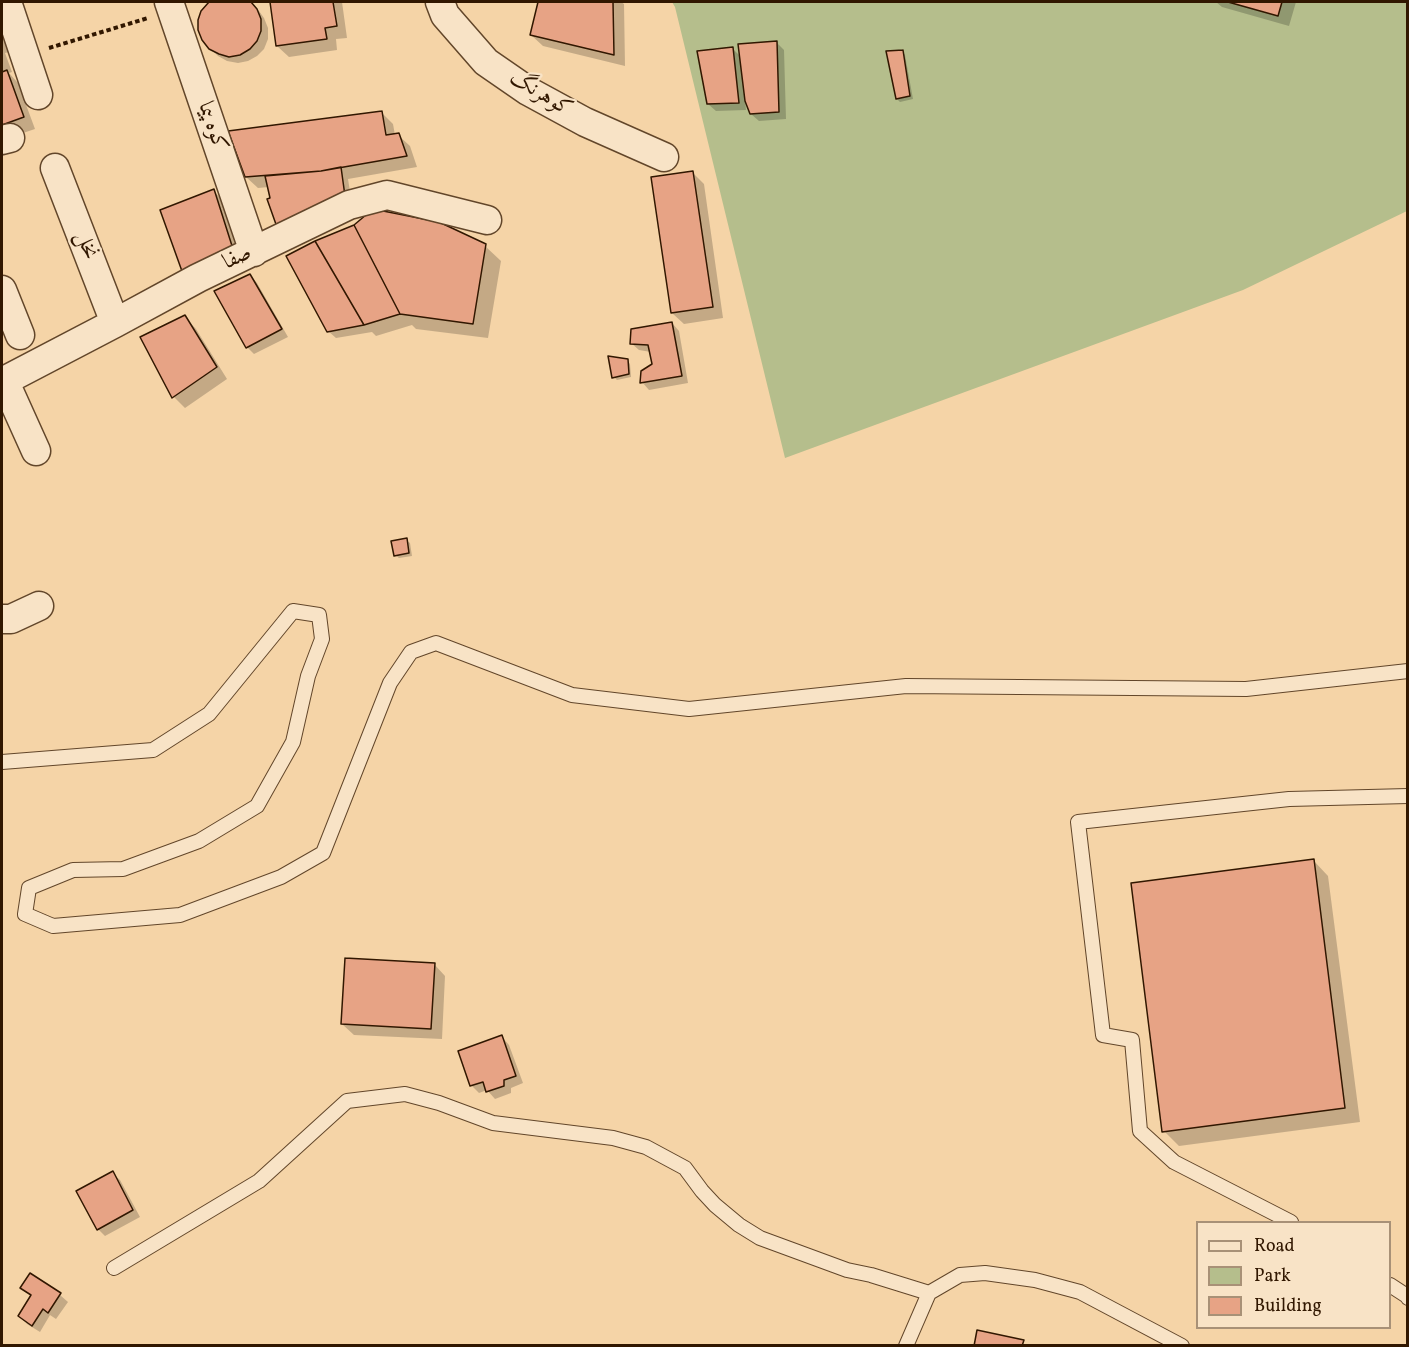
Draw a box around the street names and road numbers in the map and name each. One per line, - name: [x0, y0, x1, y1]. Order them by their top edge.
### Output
- street label: کوهرنگ: [504, 66, 576, 124]
- street label: کوه پیما: [190, 99, 232, 155]
- street label: نخل: [68, 228, 102, 264]
- street label: صفا: [219, 241, 257, 277]

